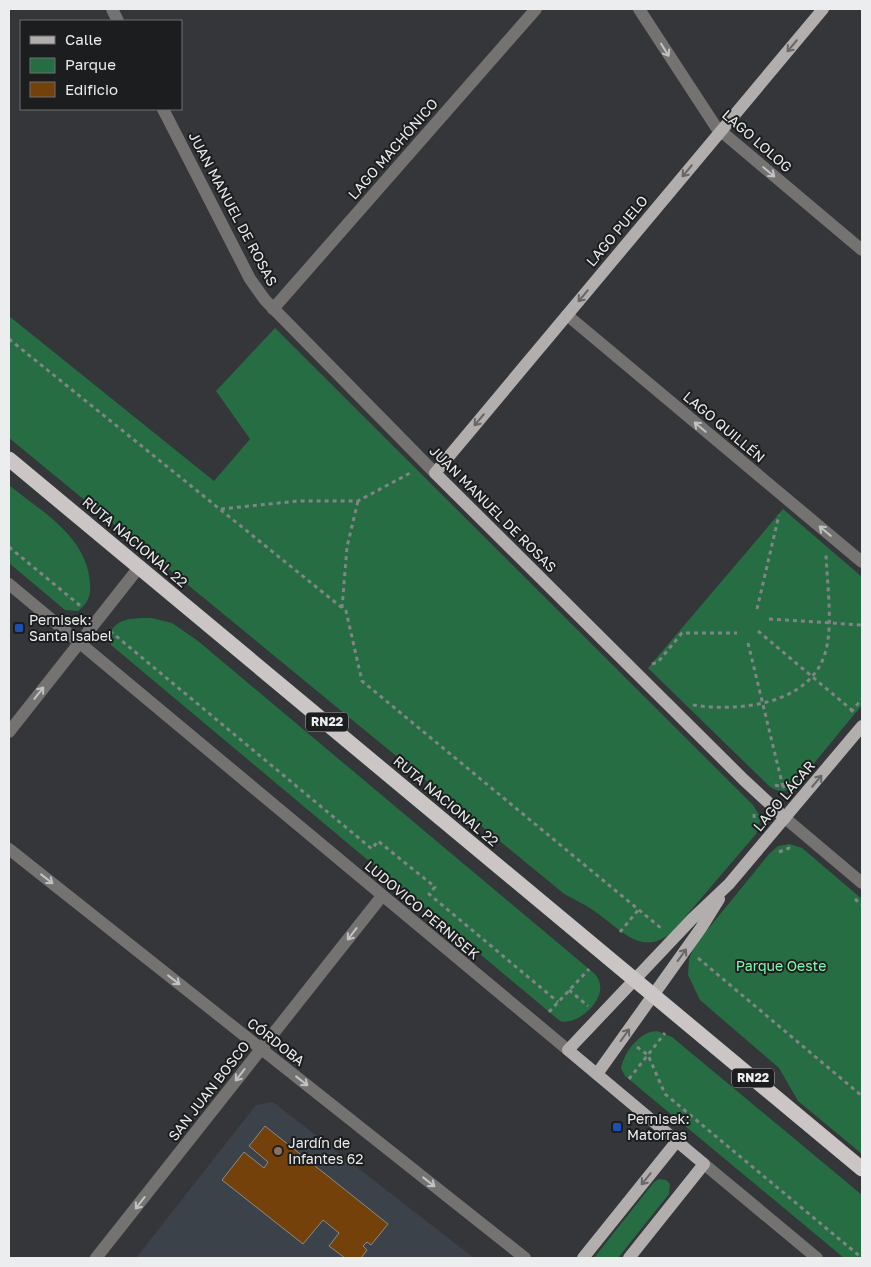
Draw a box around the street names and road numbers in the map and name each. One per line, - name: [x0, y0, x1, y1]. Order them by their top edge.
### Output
- street label: LAGO MACHÓNICO: [344, 95, 441, 202]
- street label: LAGO LOLOG: [719, 106, 796, 176]
- street label: JUAN MANUEL DE ROSAS: [186, 129, 281, 289]
- street label: LAGO PUELO: [582, 192, 651, 269]
- street label: LAGO QUILLÉN: [680, 388, 769, 466]
- street label: JUAN MANUEL DE ROSAS: [426, 442, 560, 576]
- street label: RUTA NACIONAL 22: [79, 493, 191, 590]
- road number: RN22: [306, 712, 348, 732]
- street label: RUTA NACIONAL 22: [390, 752, 502, 849]
- street label: LAGO LÁCAR: [749, 757, 818, 834]
- street label: LUDOVICO PERNISEK: [362, 857, 483, 963]
- street label: CÓRDOBA: [244, 1014, 309, 1070]
- street label: SAN JUAN BOSCO: [164, 1037, 253, 1144]
- road number: RN22: [732, 1068, 774, 1088]

